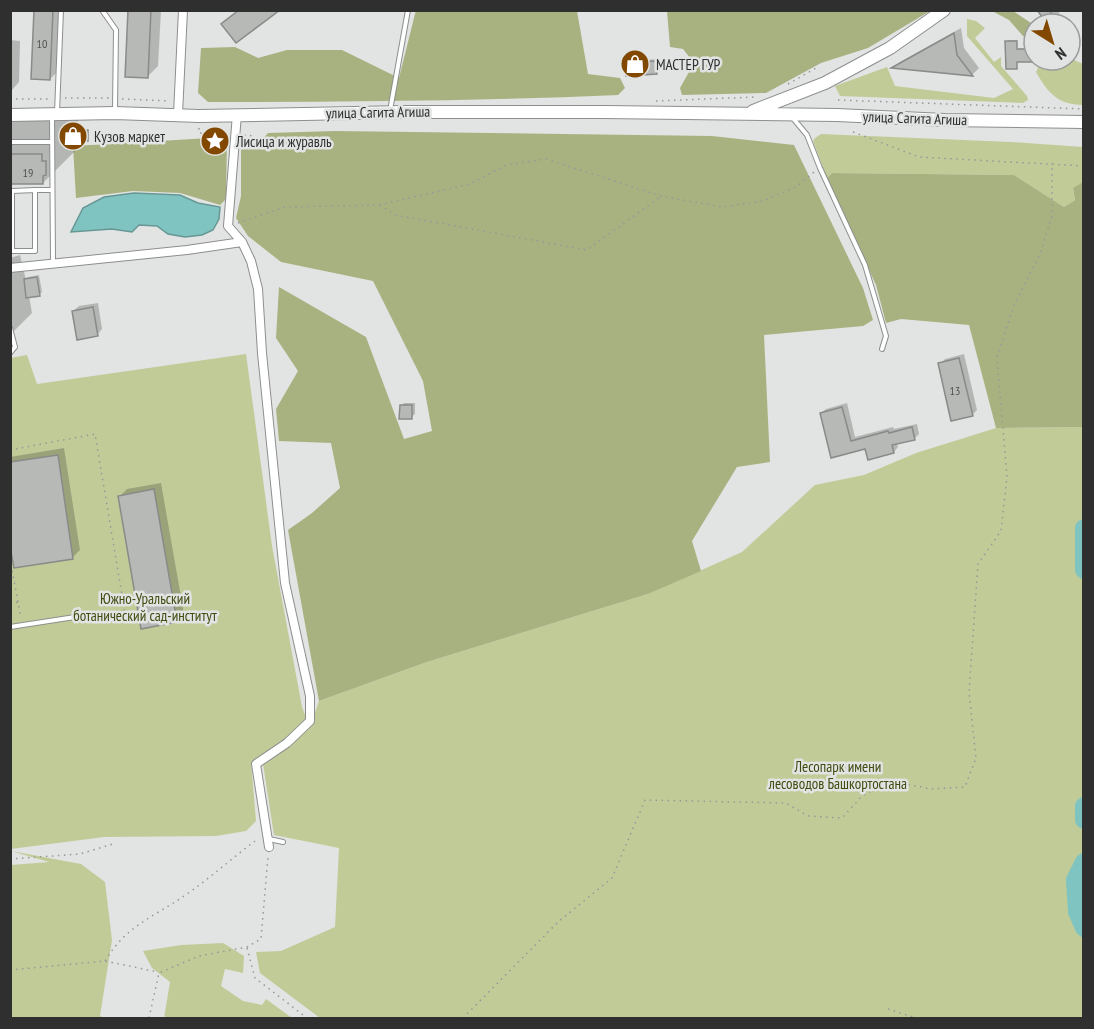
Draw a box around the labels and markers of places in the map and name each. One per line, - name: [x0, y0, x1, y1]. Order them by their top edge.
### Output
- shop icon: МАСТЕР ГУР: [619, 48, 651, 80]
- place label: МАСТЕР ГУР: [656, 55, 721, 74]
- shop icon: Кузов маркет: [57, 120, 89, 152]
- place icon: Лисица и журавль: [199, 125, 231, 157]
- place label: Кузов маркет: [94, 127, 165, 146]
- place label: Лисица и журавль: [235, 132, 332, 151]

